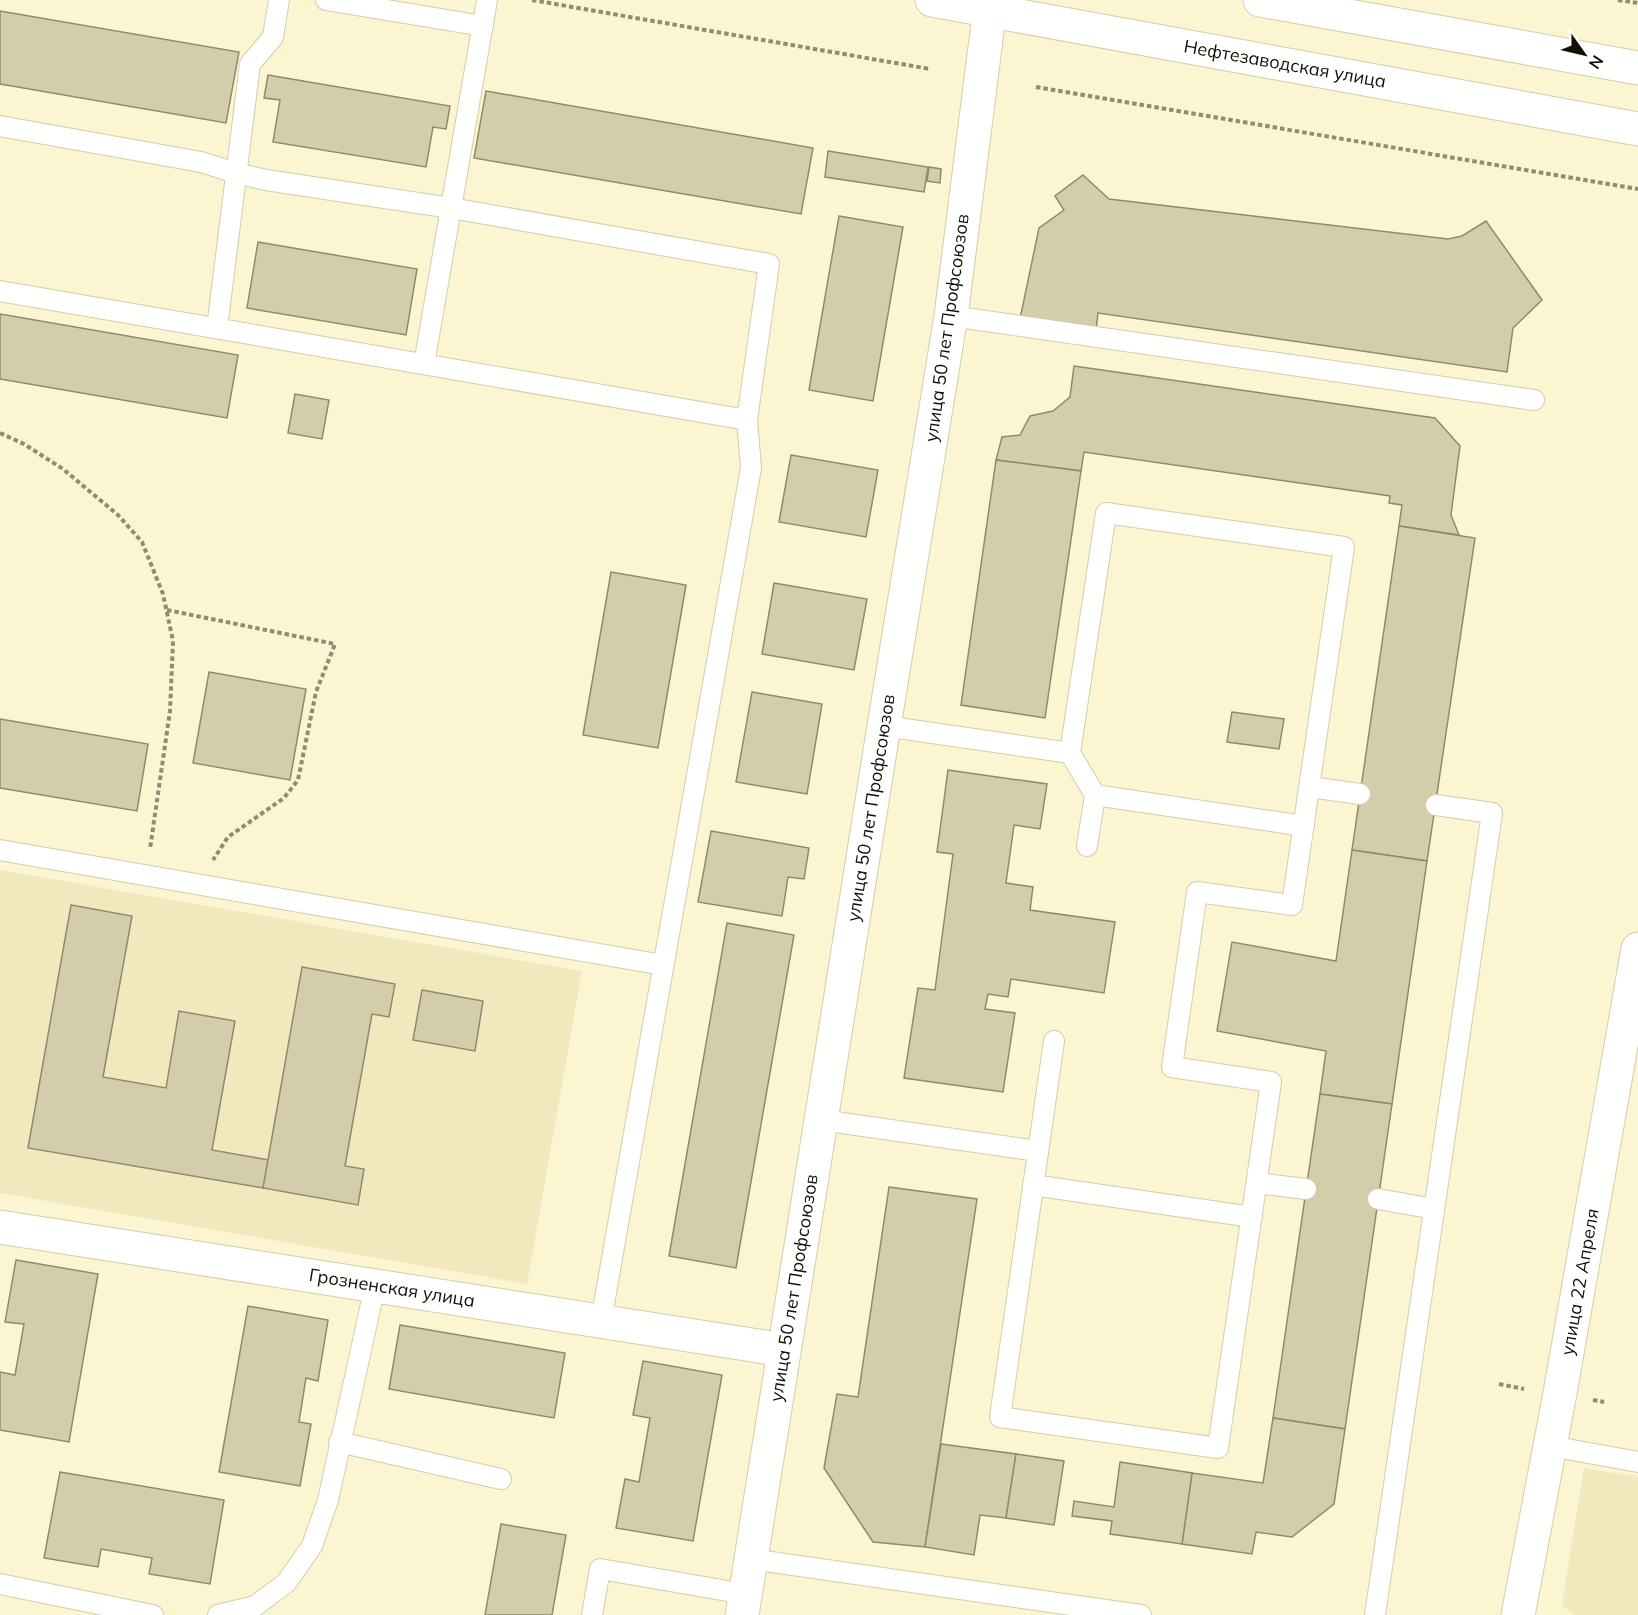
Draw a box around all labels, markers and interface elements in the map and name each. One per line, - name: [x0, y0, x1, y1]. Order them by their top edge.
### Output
- north arrow: [1554, 24, 1614, 84]
- street label: Нефтезаводская улица: [1182, 34, 1388, 93]
- text: N: [1585, 52, 1608, 73]
- street label: улица 50 лет Профсоюзов: [919, 212, 974, 443]
- street label: улица 50 лет Профсоюзов: [841, 692, 900, 923]
- street label: улица 50 лет Профсоюзов: [764, 1172, 823, 1403]
- street label: улица 22 Апреля: [1555, 1207, 1604, 1357]
- street label: Грозненская улица: [308, 1263, 477, 1312]

